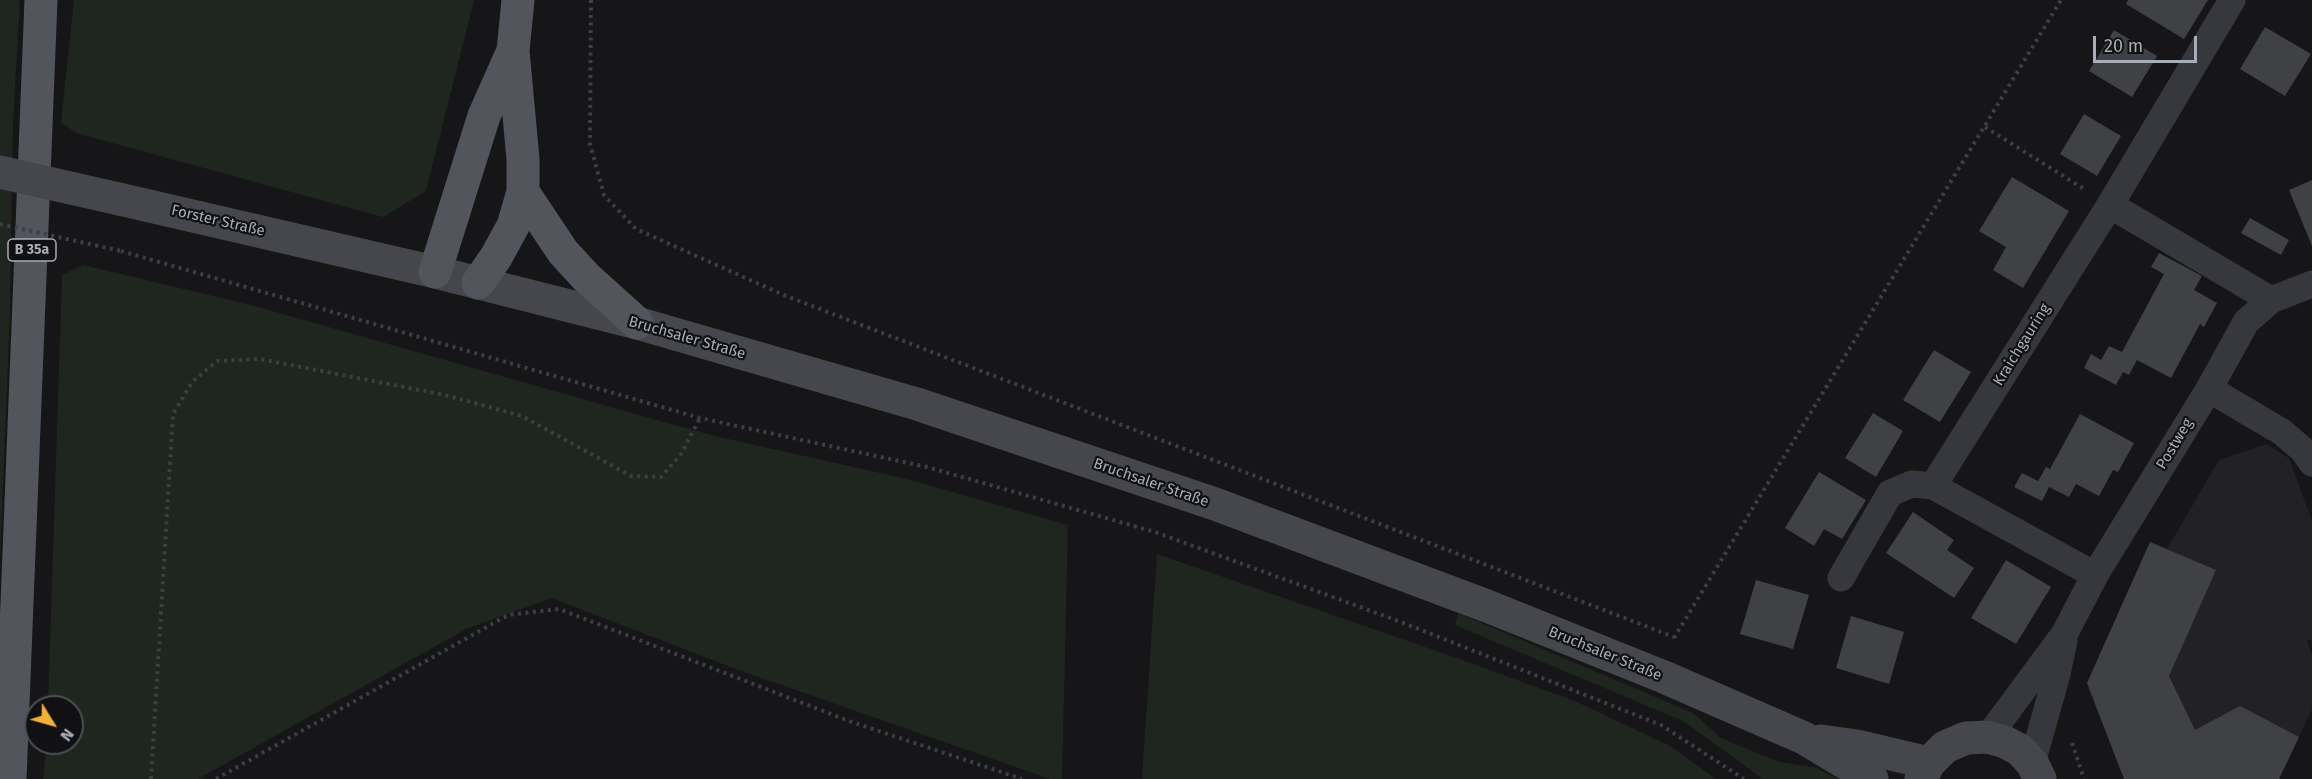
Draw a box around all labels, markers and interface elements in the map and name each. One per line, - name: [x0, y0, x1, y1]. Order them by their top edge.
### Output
- scale bar: [2096, 24, 2200, 62]
- text: 20 m: [2104, 35, 2143, 57]
- street label: Forster Straße: [170, 202, 266, 240]
- road number: B 35a: [8, 239, 56, 261]
- street label: Kraichgauring: [1990, 301, 2054, 389]
- street label: Bruchsaler Straße: [626, 313, 748, 363]
- street label: Postweg: [2153, 415, 2197, 473]
- street label: Bruchsaler Straße: [1091, 455, 1211, 511]
- street label: Bruchsaler Straße: [1546, 623, 1664, 685]
- north arrow: [24, 695, 84, 755]
- text: N: [56, 725, 78, 745]

